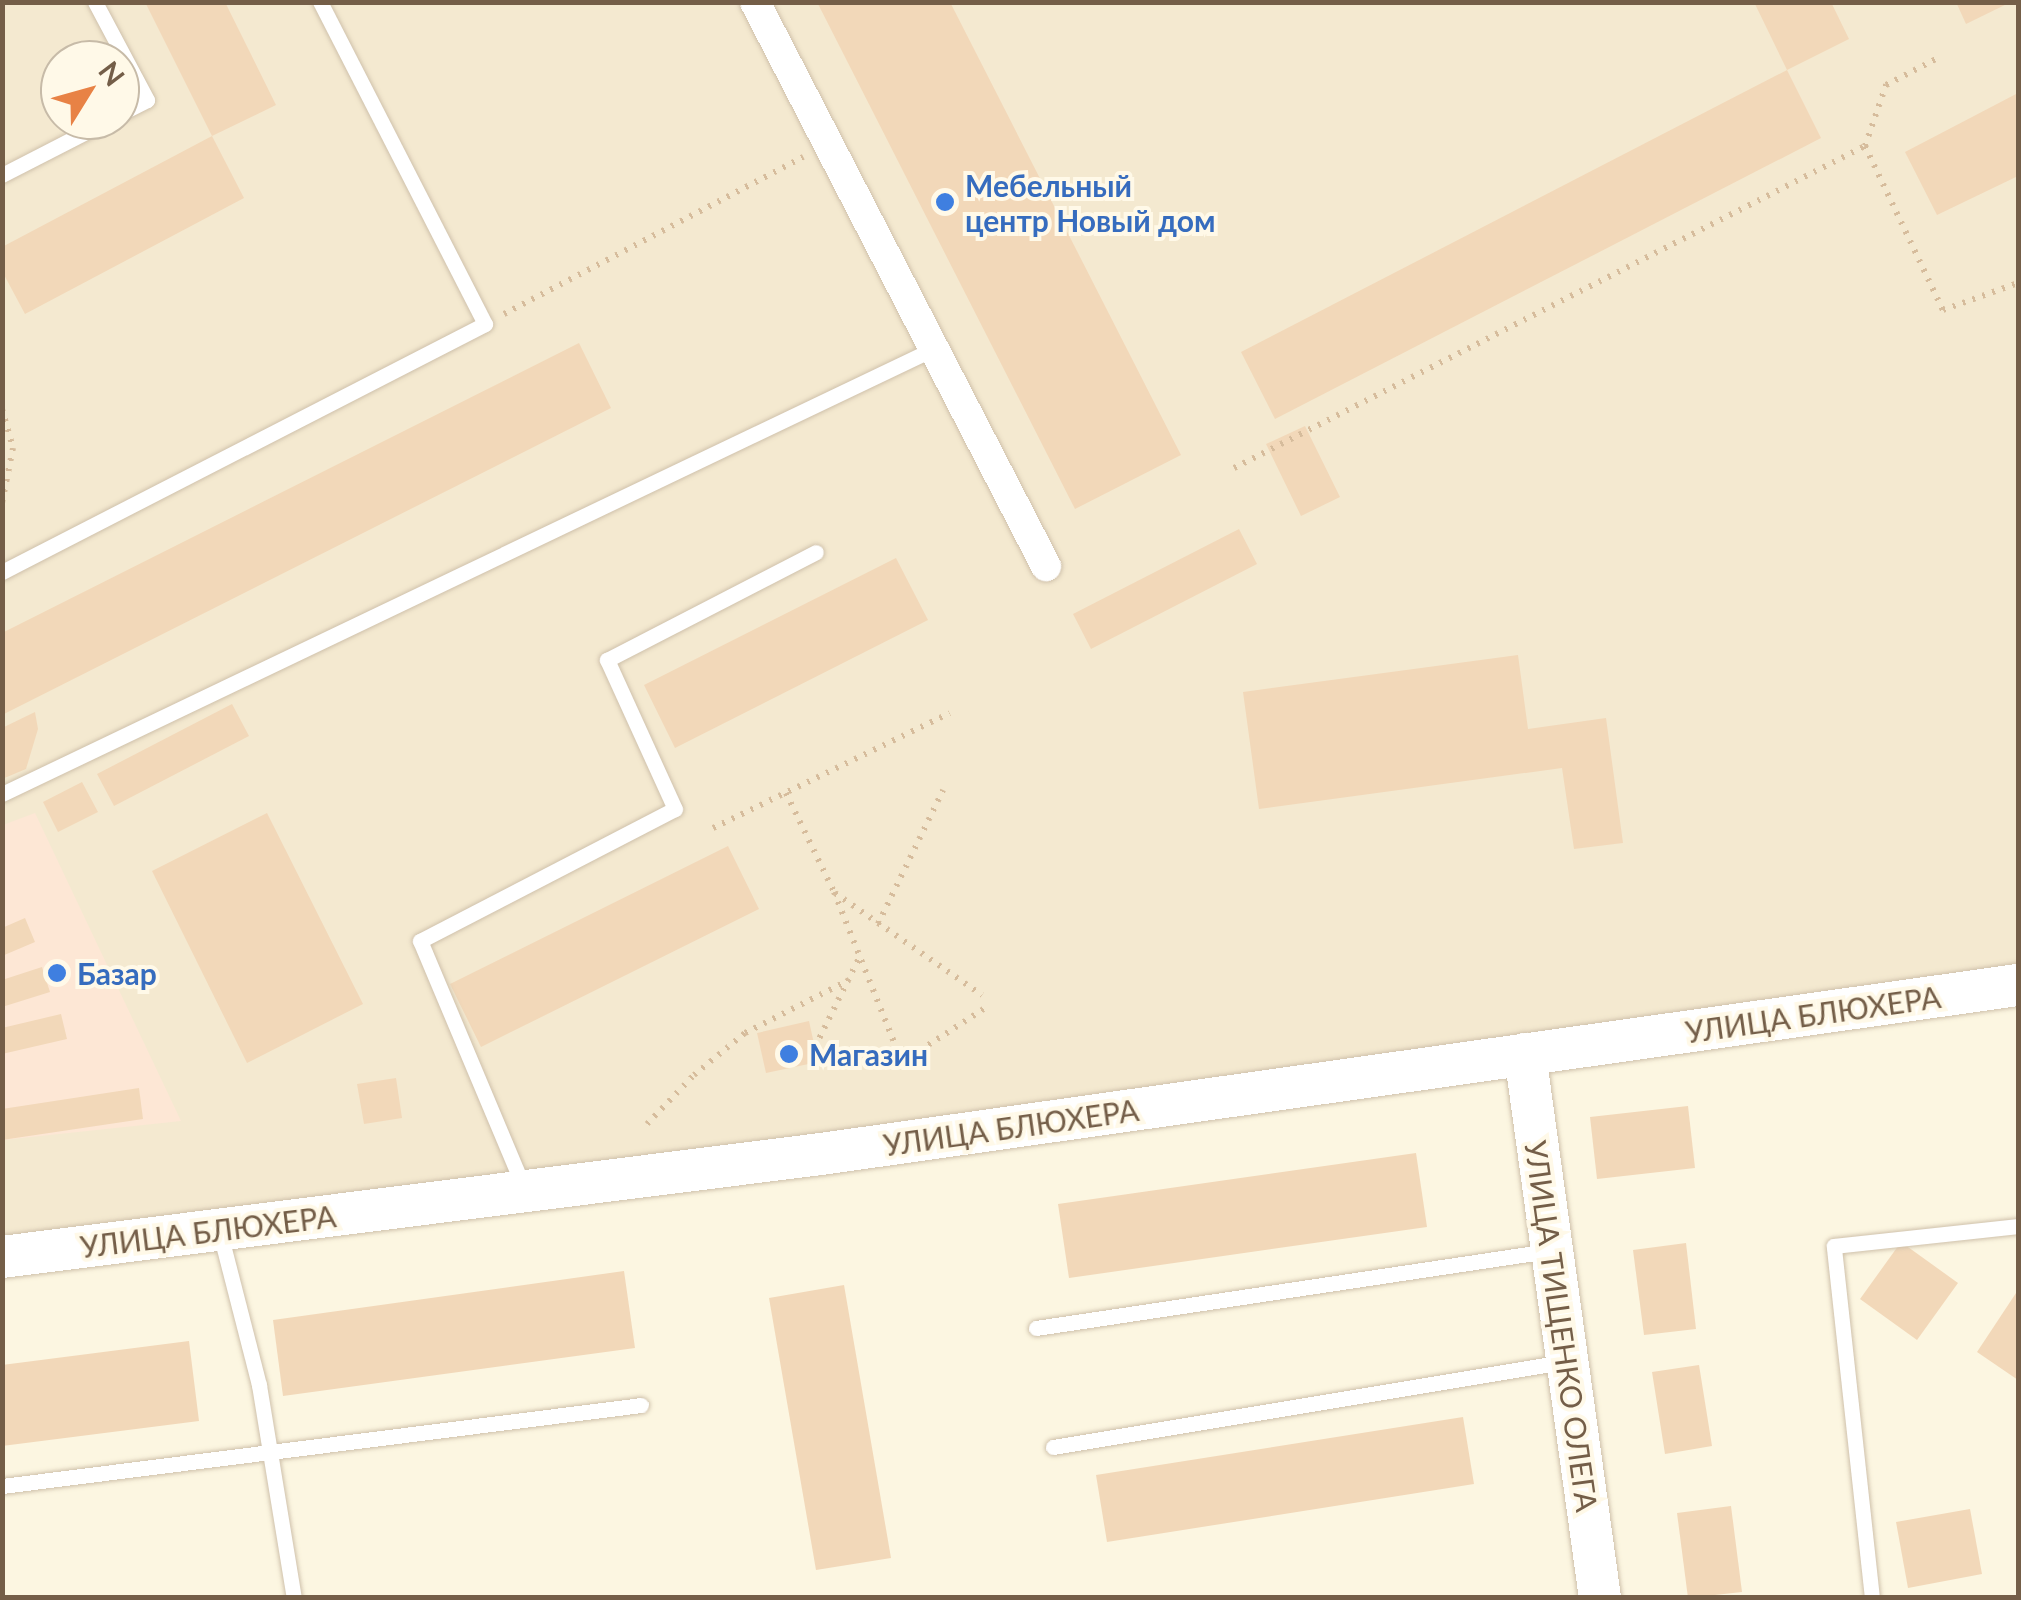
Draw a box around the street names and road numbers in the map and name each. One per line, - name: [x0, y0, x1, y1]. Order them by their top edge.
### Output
- street label: УЛИЦА БЛЮХЕРА: [1683, 978, 1943, 1050]
- street label: УЛИЦА БЛЮХЕРА: [881, 1091, 1141, 1163]
- street label: УЛИЦА ТИЩЕНКО ОЛЕГА: [1518, 1138, 1606, 1514]
- street label: УЛИЦА БЛЮХЕРА: [78, 1197, 338, 1265]

